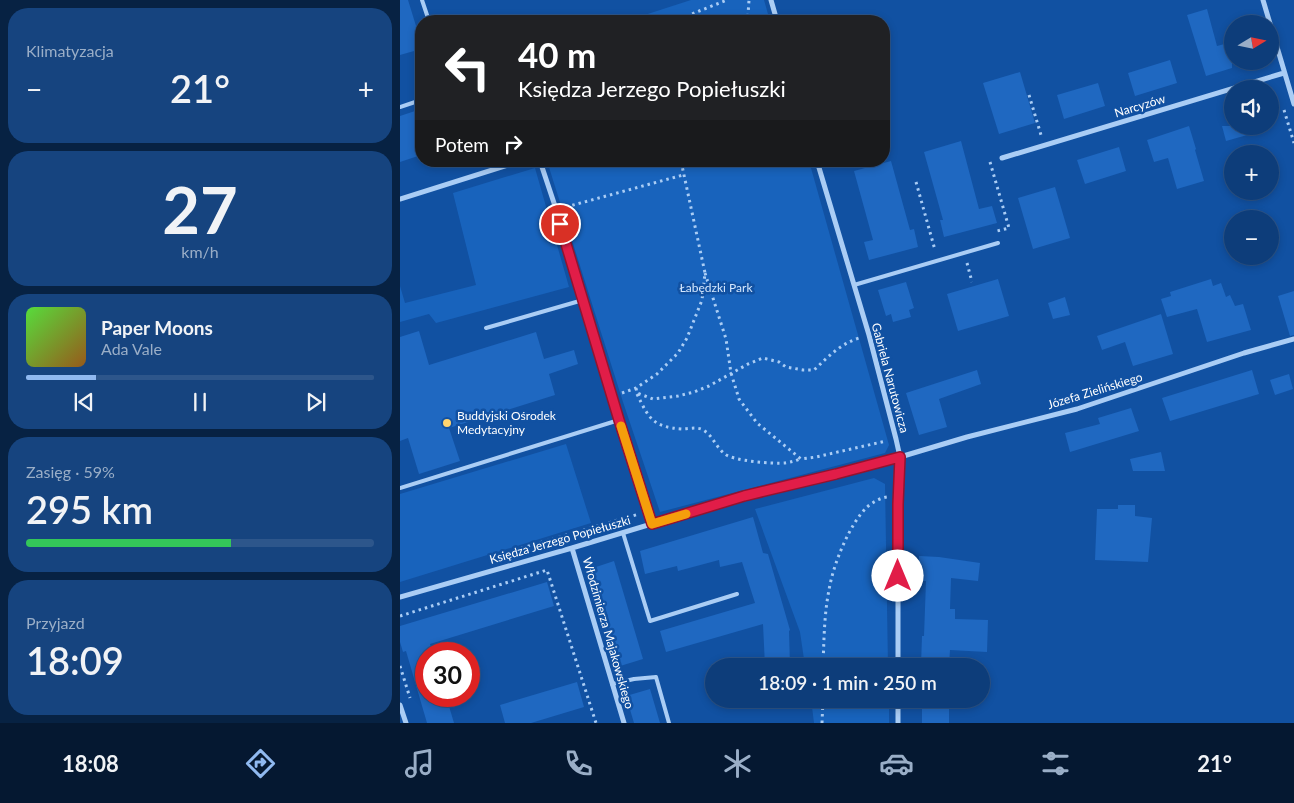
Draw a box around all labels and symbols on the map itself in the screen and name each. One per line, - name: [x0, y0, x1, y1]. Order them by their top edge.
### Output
- north arrow: [1224, 15, 1279, 70]
- street label: Narcyzów: [1113, 91, 1168, 120]
- pin: [539, 203, 581, 245]
- park label: Łabędzki Park: [680, 280, 753, 295]
- street label: Gabriela Narutowicza: [869, 321, 912, 435]
- street label: Józefa Zielińskiego: [1046, 369, 1144, 412]
- place label: Buddyjski Ośrodek Medytacyjny: [457, 408, 557, 437]
- marker: Buddyjski Ośrodek Medytacyjny: [441, 417, 453, 429]
- street label: Księdza Jerzego Popiełuszki: [488, 512, 632, 567]
- position arrow: [871, 549, 923, 601]
- street label: Włodzimierza Majakowskiego: [580, 555, 637, 711]
- speed limit sign: 30: [415, 642, 480, 707]

